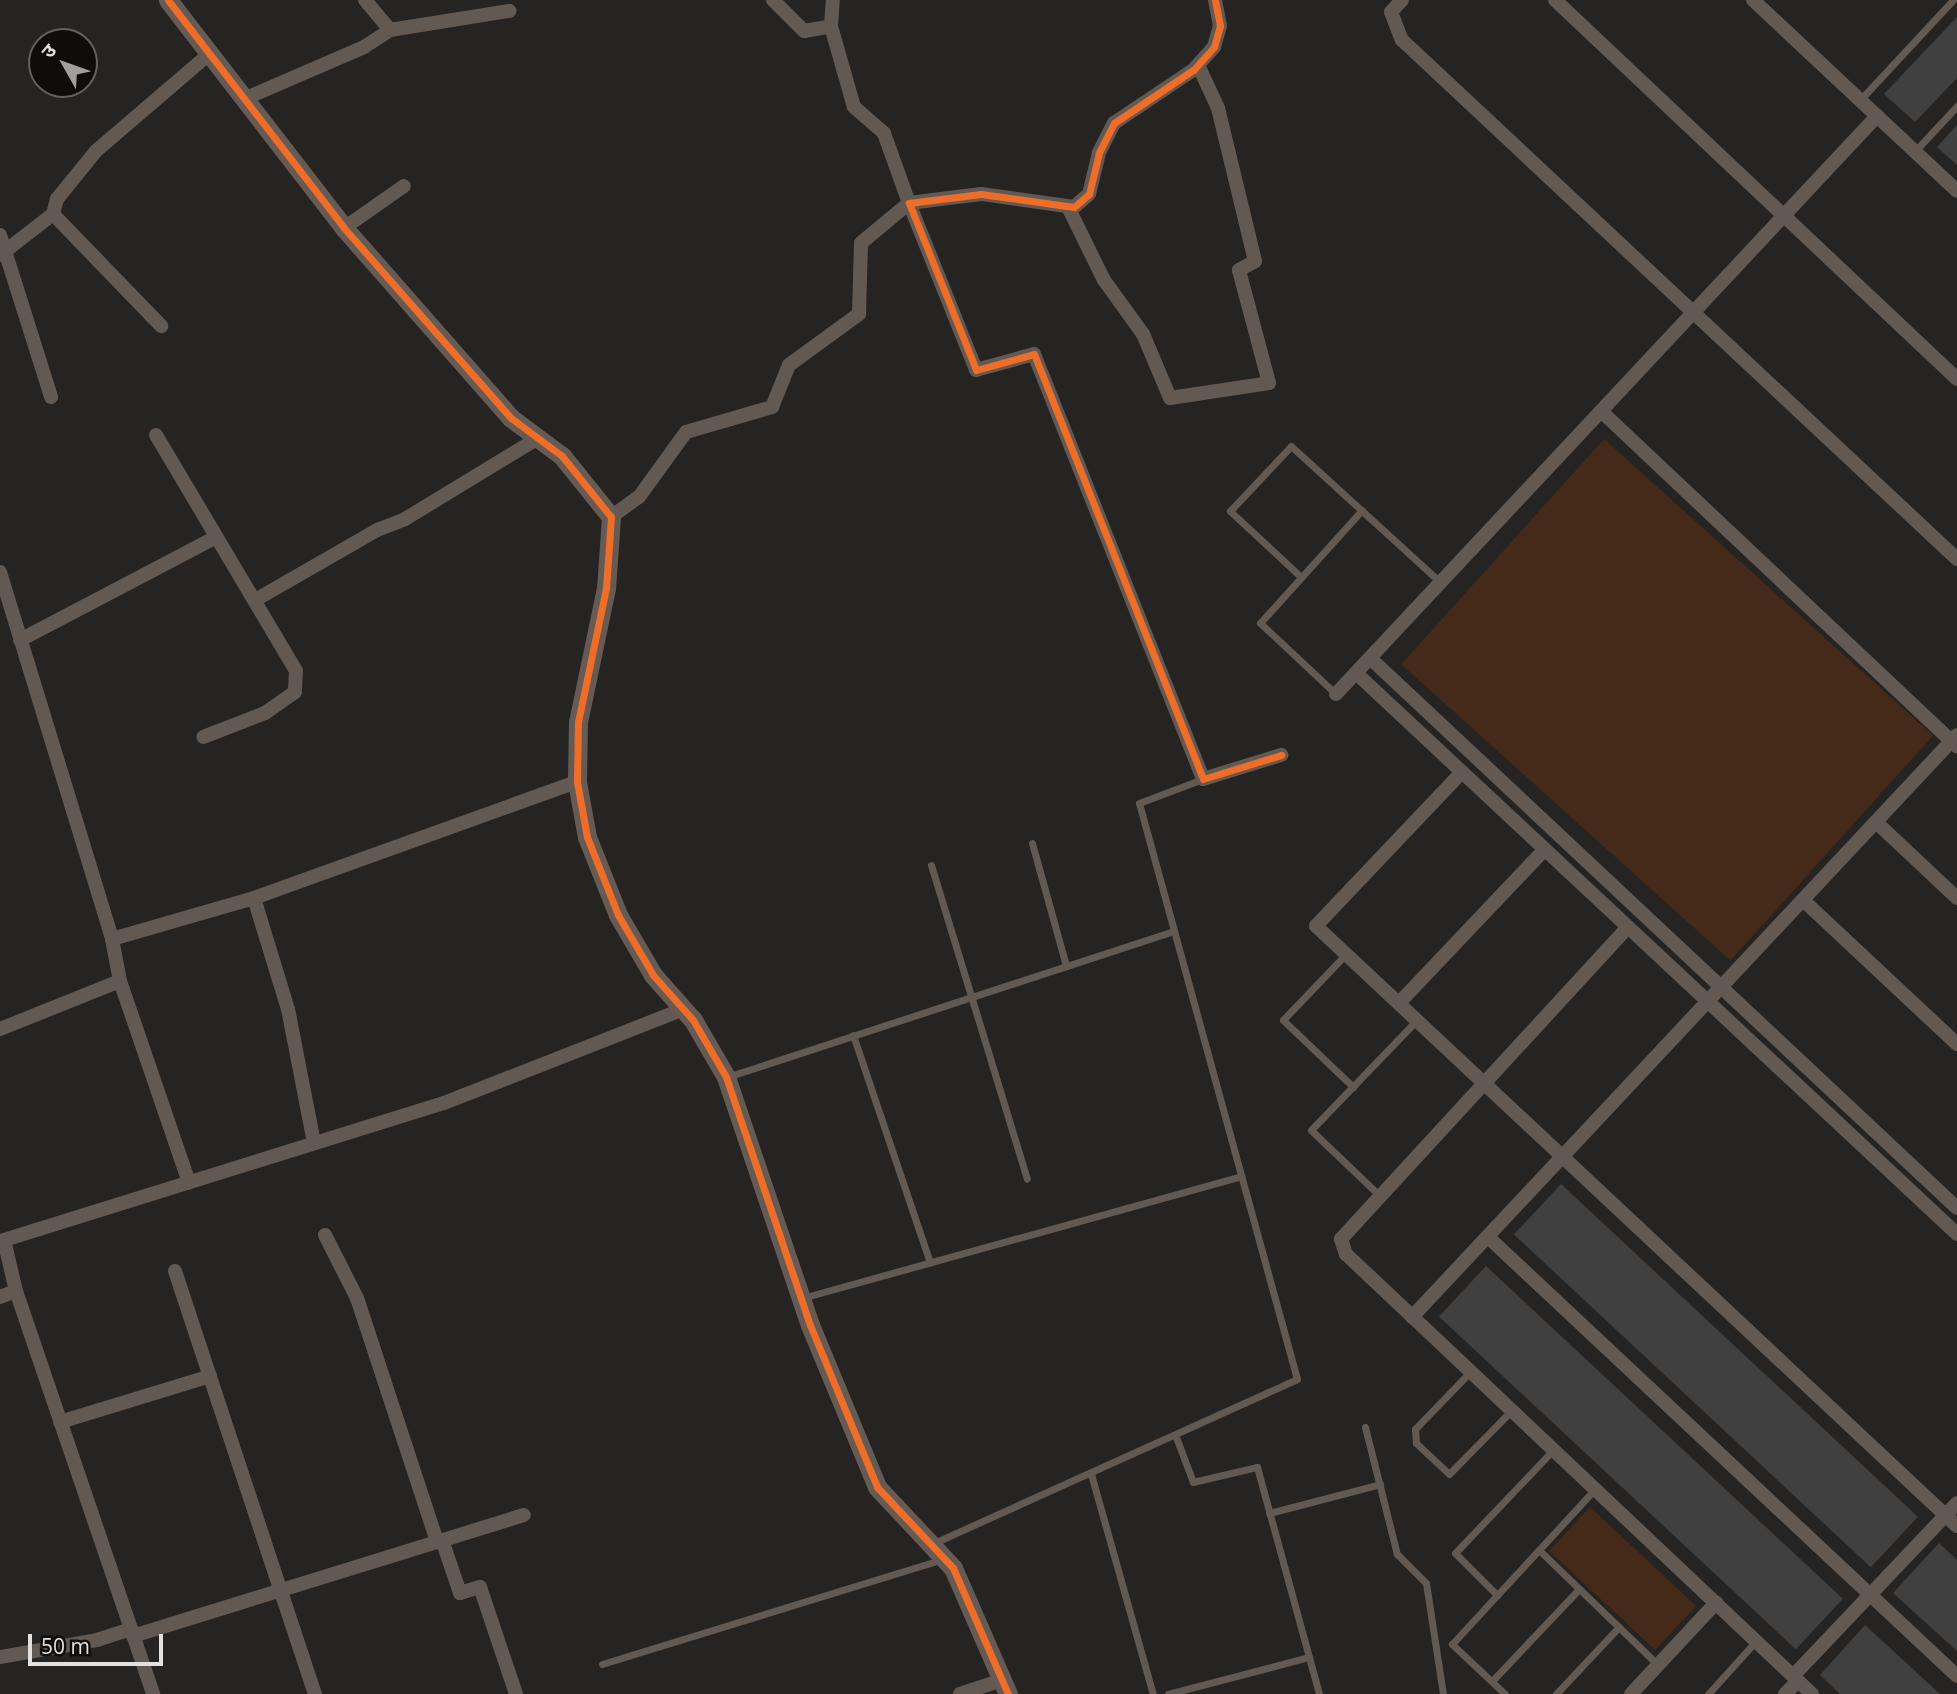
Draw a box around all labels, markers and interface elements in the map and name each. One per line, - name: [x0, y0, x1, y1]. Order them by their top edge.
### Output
- north arrow: [28, 28, 98, 98]
- text: उ: [35, 38, 62, 63]
- scale bar: [32, 1620, 166, 1664]
- text: 50 m: [41, 1632, 90, 1660]

